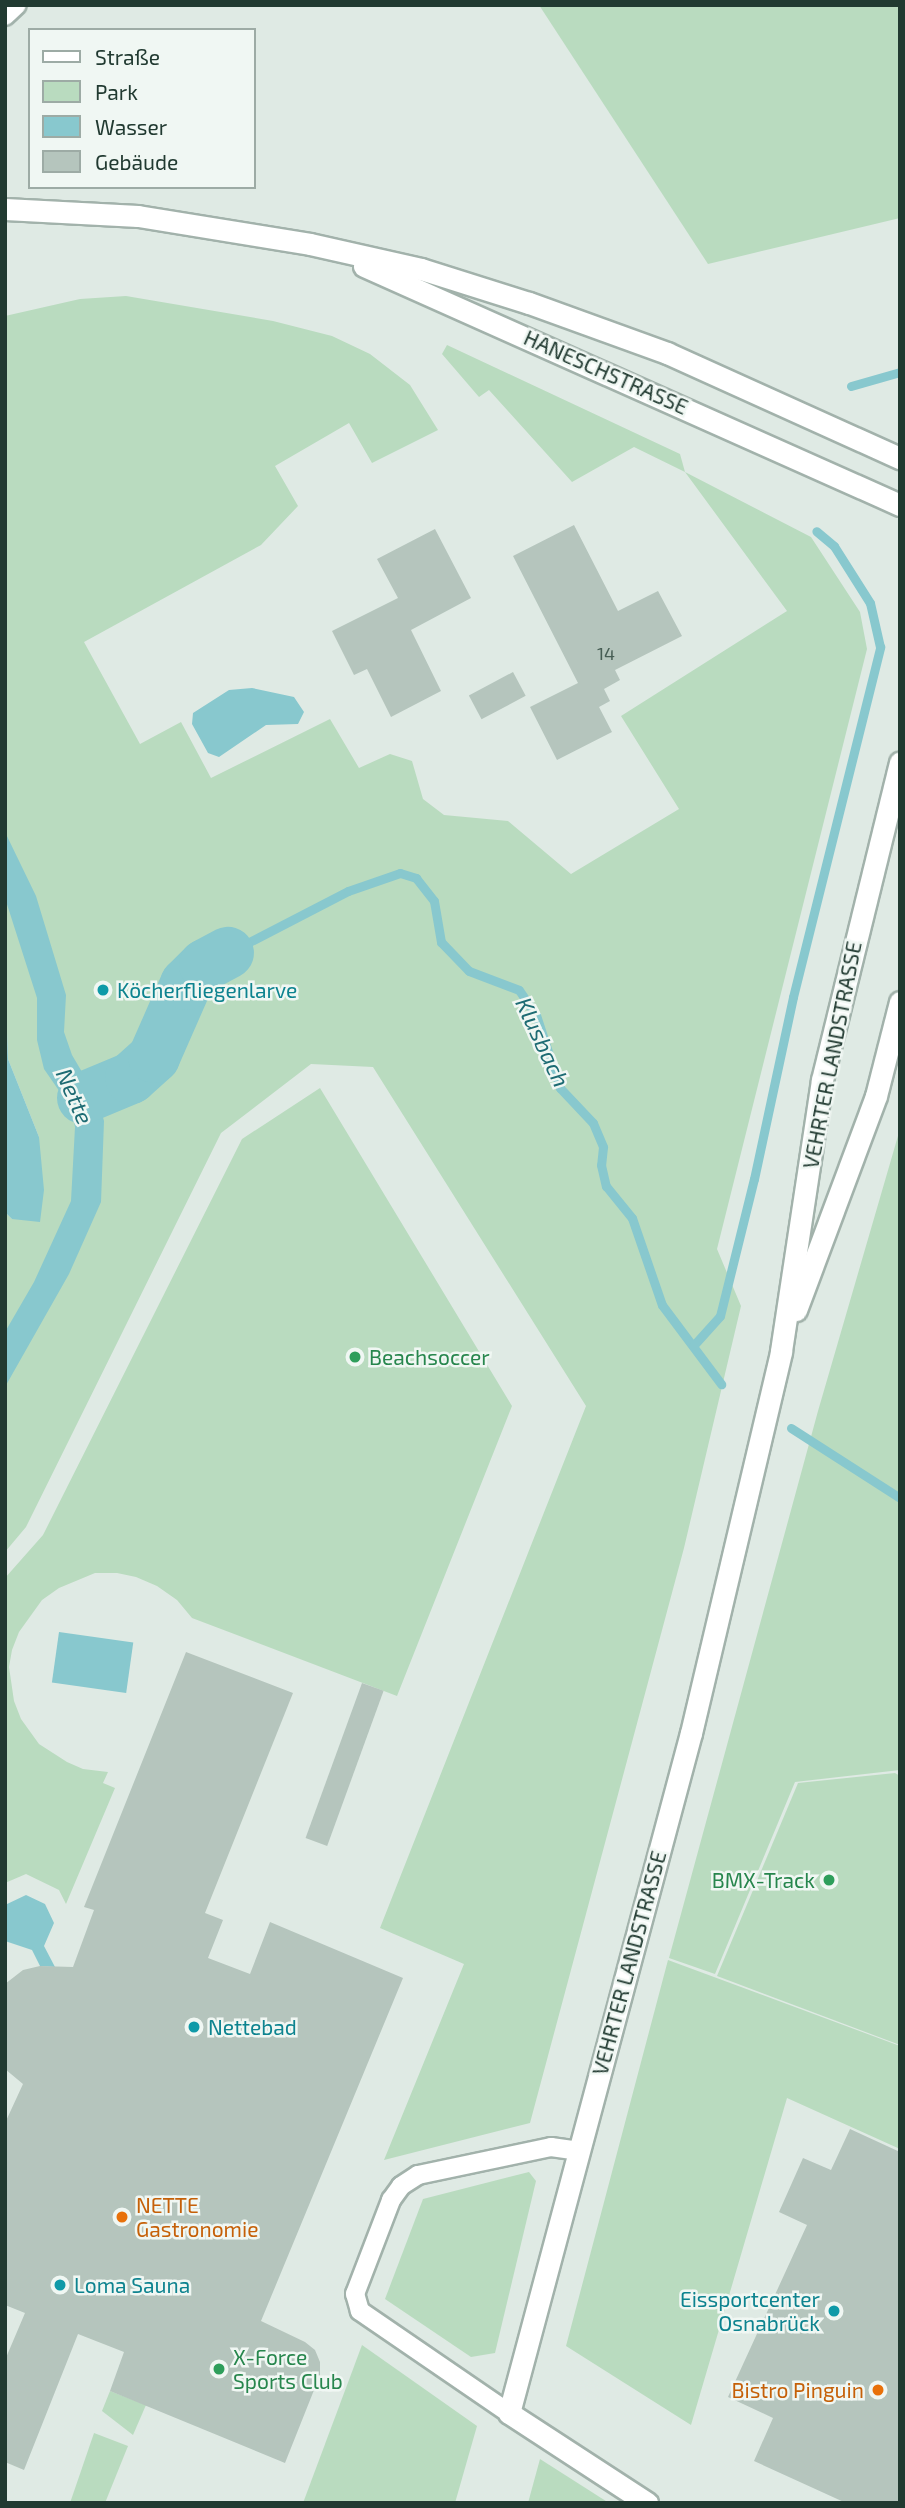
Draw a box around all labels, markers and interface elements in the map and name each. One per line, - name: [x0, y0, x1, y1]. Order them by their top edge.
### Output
- legend: [28, 28, 256, 189]
- text: Straße: [95, 44, 160, 69]
- text: Park: [95, 79, 138, 104]
- text: Wasser: [95, 114, 167, 139]
- text: Gebäude: [95, 149, 178, 174]
- street label: HANESCHSTRASSE: [520, 325, 692, 419]
- house number: 14: [597, 642, 615, 664]
- street label: VEHRTER LANDSTRASSE: [798, 939, 866, 1171]
- place label: Köcherfliegenlarve: [117, 977, 297, 1003]
- marker: Köcherfliegenlarve: [95, 982, 111, 998]
- water label: Klusbach: [510, 993, 576, 1091]
- water label: Nette: [51, 1064, 99, 1128]
- place label: Beachsoccer: [369, 1344, 490, 1370]
- marker: Beachsoccer: [347, 1349, 363, 1365]
- street label: VEHRTER LANDSTRASSE: [587, 1848, 671, 2078]
- place label: BMX-Track: [712, 1867, 815, 1893]
- marker: BMX-Track: [821, 1872, 837, 1888]
- place label: Nettebad: [208, 2014, 297, 2040]
- marker: Nettebad: [186, 2019, 202, 2035]
- place label: NETTE Gastronomie: [136, 2192, 258, 2242]
- marker: NETTE Gastronomie: [114, 2209, 130, 2225]
- place label: Loma Sauna: [74, 2272, 190, 2298]
- marker: Loma Sauna: [52, 2277, 68, 2293]
- place label: Eissportcenter Osnabrück: [680, 2286, 820, 2336]
- marker: Eissportcenter Osnabrück: [826, 2303, 842, 2319]
- place label: X-Force Sports Club: [233, 2344, 343, 2394]
- marker: X-Force Sports Club: [211, 2361, 227, 2377]
- place label: Bistro Pinguin: [731, 2377, 864, 2403]
- marker: Bistro Pinguin: [870, 2382, 886, 2398]

